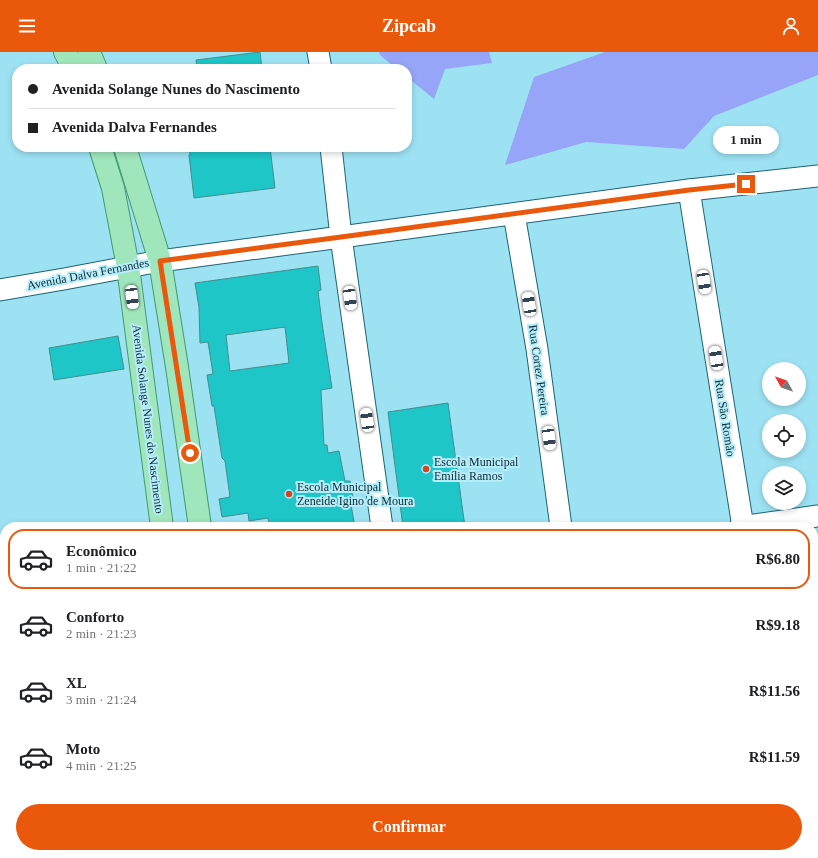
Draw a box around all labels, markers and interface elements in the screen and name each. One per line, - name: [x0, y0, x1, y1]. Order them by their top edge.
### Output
- icon: menu: [16, 15, 38, 37]
- icon: person: [780, 15, 802, 37]
- text: Zipcab: [382, 16, 436, 36]
- text: Avenida Solange Nunes do Nascimento: [52, 81, 300, 97]
- text: Avenida Dalva Fernandes: [52, 119, 217, 135]
- callout: 1 min: [713, 126, 779, 154]
- text: 1 min: [730, 132, 762, 147]
- route end: [737, 175, 755, 193]
- street label: Avenida Dalva Fernandes: [26, 255, 150, 293]
- car: [696, 269, 712, 295]
- car: [125, 284, 139, 310]
- car: [342, 285, 358, 311]
- car: [521, 291, 537, 317]
- street label: Avenida Solange Nunes do Nascimento: [129, 324, 167, 514]
- street label: Rua Cortez Pereira: [526, 324, 552, 417]
- car: [708, 345, 724, 371]
- north arrow: [762, 362, 806, 406]
- map controls: [762, 362, 806, 510]
- street label: Rua São Romão: [712, 378, 738, 458]
- car: [359, 407, 375, 433]
- button: locate: [762, 414, 806, 458]
- car: [541, 425, 557, 451]
- route start: [181, 444, 199, 462]
- place label: Escola Municipal Emília Ramos: [434, 455, 519, 483]
- marker: Escola Municipal Emília Ramos: [421, 464, 431, 474]
- button: layers: [762, 466, 806, 510]
- place label: Escola Municipal Zeneide Igino de Moura: [297, 480, 414, 508]
- marker: Escola Municipal Zeneide Igino de Moura: [284, 489, 294, 499]
- icon: car: [18, 541, 54, 577]
- text: Econômico: [66, 543, 137, 559]
- text: R$6.80: [755, 551, 800, 567]
- text: 1 min · 21:22: [66, 560, 136, 575]
- icon: car: [18, 607, 54, 643]
- text: Conforto: [66, 609, 124, 625]
- text: R$9.18: [755, 617, 800, 633]
- text: 2 min · 21:23: [66, 626, 136, 641]
- icon: car: [18, 673, 54, 709]
- text: XL: [66, 675, 87, 691]
- text: R$11.56: [749, 683, 800, 699]
- text: 3 min · 21:24: [66, 692, 136, 707]
- icon: car: [18, 739, 54, 775]
- text: Moto: [66, 741, 100, 757]
- text: R$11.59: [749, 749, 800, 765]
- text: 4 min · 21:25: [66, 758, 136, 773]
- button: Confirmar: [16, 804, 802, 850]

